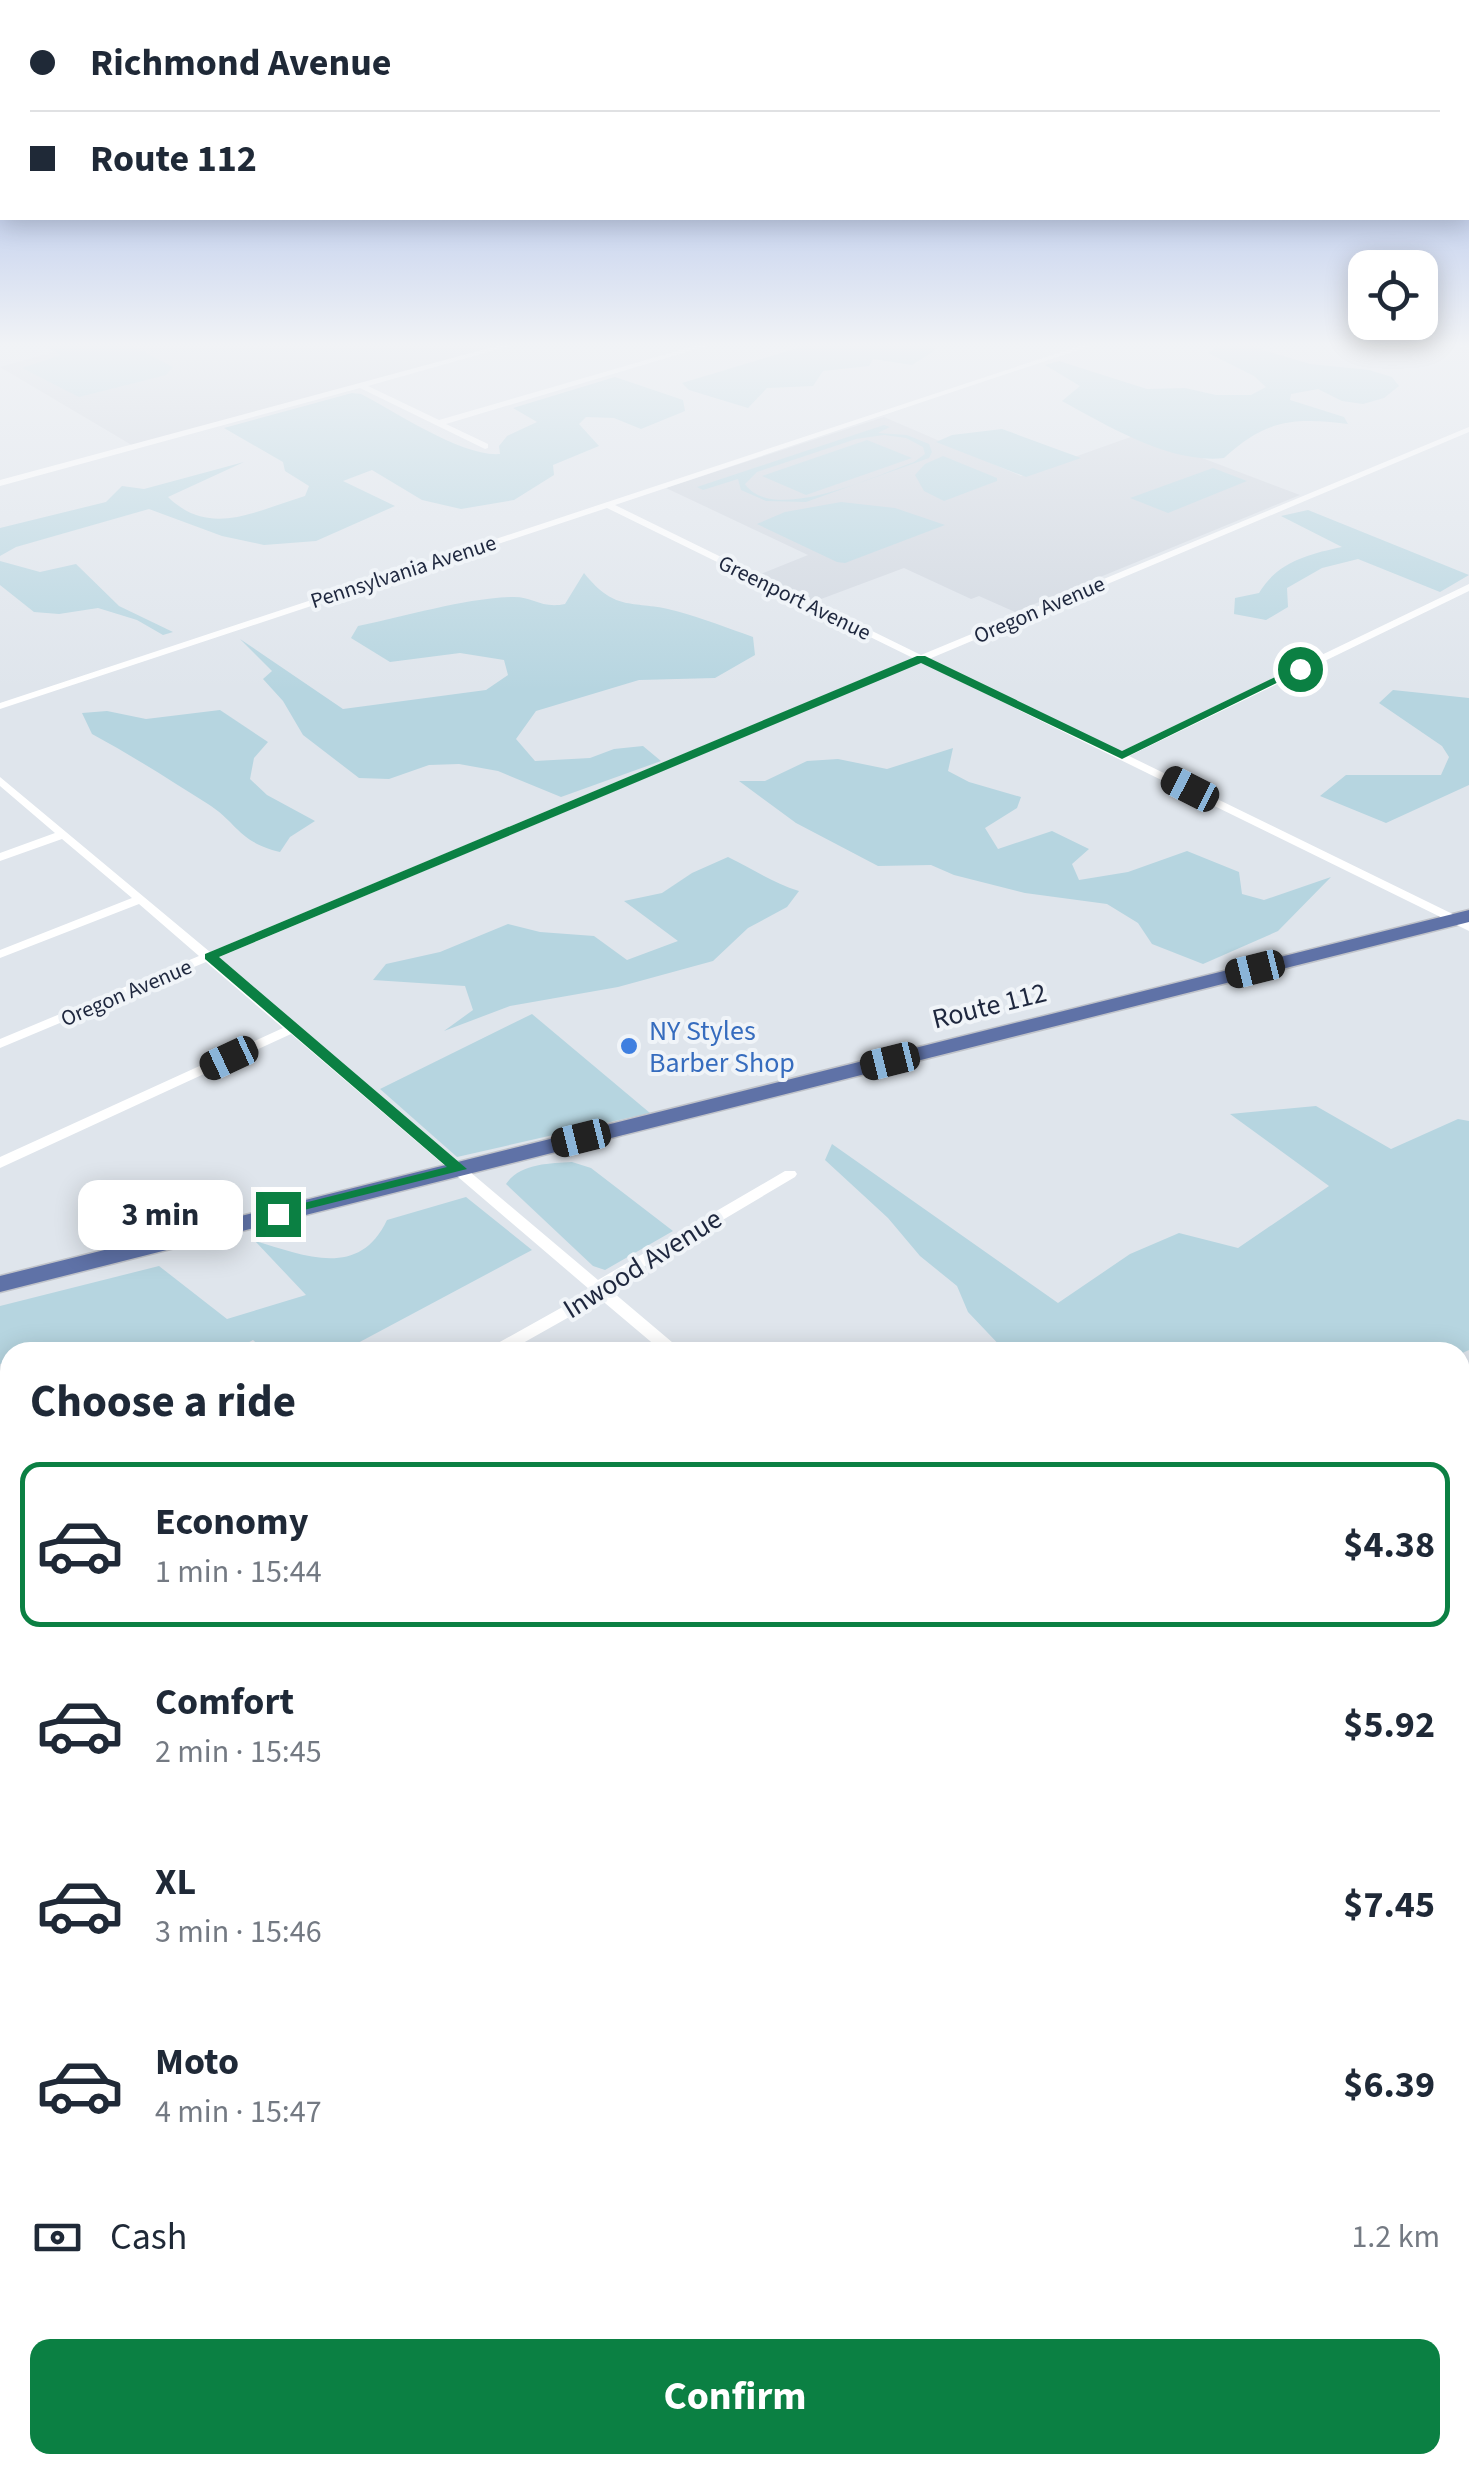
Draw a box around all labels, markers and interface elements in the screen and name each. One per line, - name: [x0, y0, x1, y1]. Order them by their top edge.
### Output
- text: Richmond Avenue: [90, 36, 391, 90]
- text: Route 112: [90, 132, 257, 186]
- map controls: [1348, 250, 1438, 340]
- button: locate: [1348, 250, 1438, 340]
- street label: Pennsylvania Avenue: [306, 527, 500, 617]
- street label: Greenport Avenue: [713, 547, 876, 649]
- street label: Oregon Avenue: [969, 568, 1110, 652]
- route start: [1278, 647, 1323, 692]
- car: [1156, 762, 1224, 816]
- car: [1222, 947, 1288, 991]
- street label: Oregon Avenue: [56, 951, 197, 1035]
- street label: Route 112: [928, 972, 1051, 1039]
- place label: NY Styles Barber Shop: [649, 1011, 795, 1083]
- car: [195, 1032, 263, 1084]
- marker: NY Styles Barber Shop: [618, 1035, 640, 1057]
- car: [857, 1039, 923, 1083]
- car: [548, 1116, 614, 1160]
- callout: 3 min: [78, 1179, 243, 1249]
- text: 3 min: [122, 1192, 199, 1238]
- route end: [256, 1192, 301, 1237]
- street label: Inwood Avenue: [555, 1199, 730, 1329]
- text: Choose a ride: [30, 1370, 296, 1434]
- text: Economy: [155, 1495, 308, 1549]
- icon: car: [35, 1500, 125, 1590]
- text: $4.38: [1343, 1518, 1435, 1572]
- text: 1 min · 15:44: [155, 1549, 322, 1595]
- text: Comfort: [155, 1675, 294, 1729]
- icon: car: [35, 1680, 125, 1770]
- text: $5.92: [1343, 1698, 1435, 1752]
- text: 2 min · 15:45: [155, 1729, 322, 1775]
- text: XL: [155, 1855, 196, 1909]
- icon: car: [35, 1860, 125, 1950]
- text: $7.45: [1343, 1878, 1435, 1932]
- text: 3 min · 15:46: [155, 1909, 322, 1955]
- text: Moto: [155, 2035, 239, 2089]
- icon: car: [35, 2040, 125, 2130]
- text: $6.39: [1343, 2058, 1435, 2112]
- text: 4 min · 15:47: [155, 2089, 322, 2135]
- icon: cash: [30, 2210, 85, 2265]
- text: Cash: [110, 2210, 187, 2264]
- text: 1.2 km: [1351, 2214, 1440, 2260]
- button: Confirm: [30, 2339, 1440, 2454]

